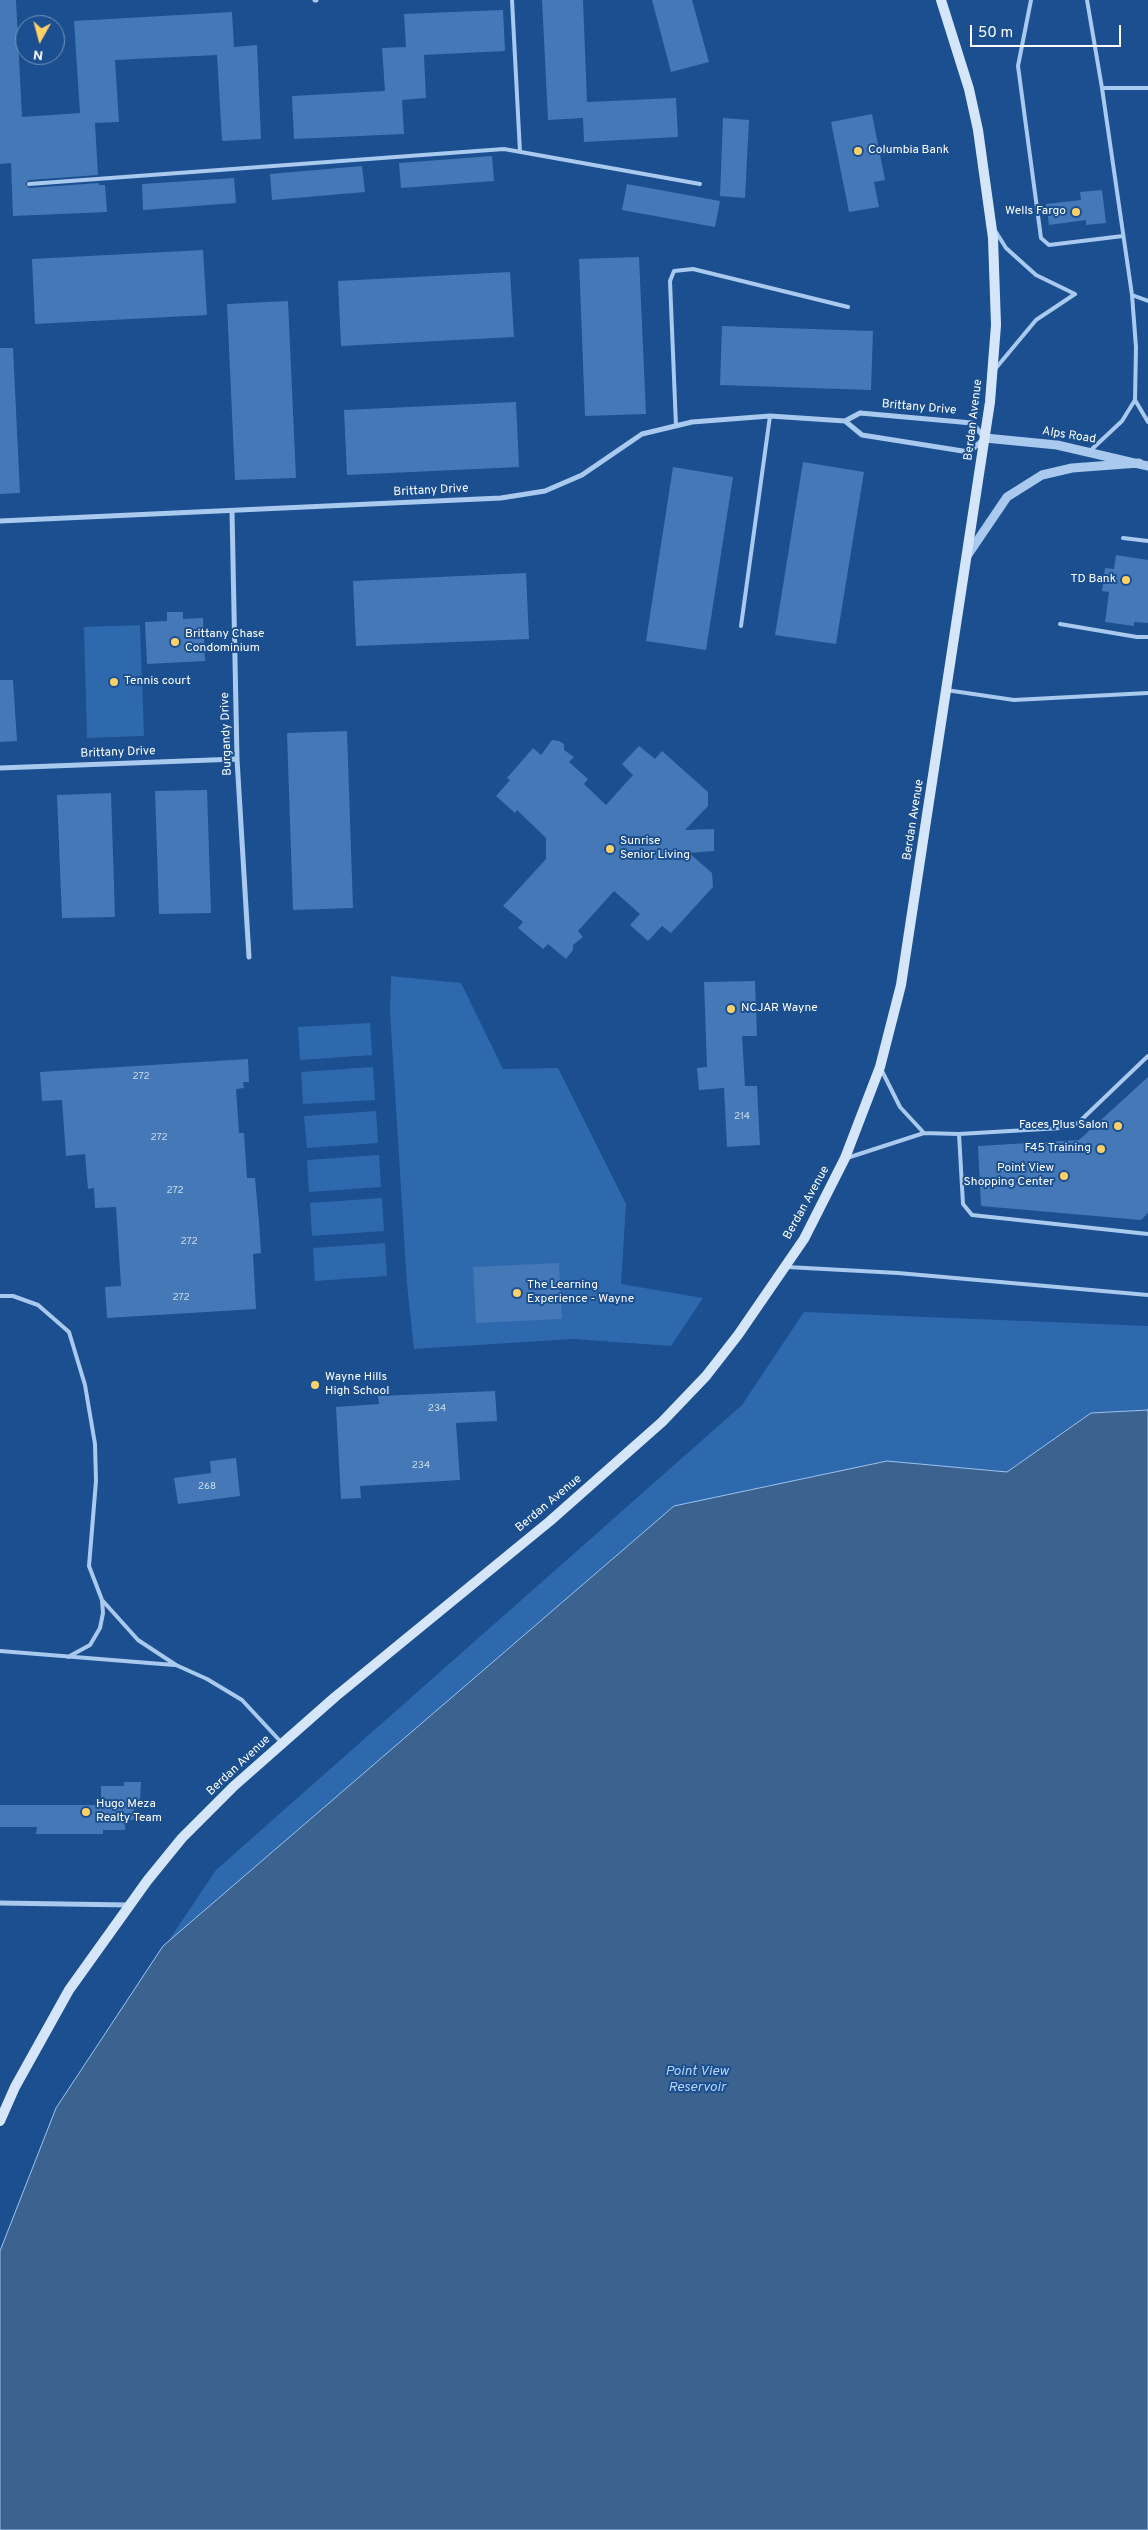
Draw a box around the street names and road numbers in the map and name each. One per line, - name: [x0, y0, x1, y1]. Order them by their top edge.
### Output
- street label: Berdan Avenue: [962, 379, 986, 461]
- street label: Brittany Drive: [881, 398, 957, 418]
- street label: Alps Road: [1041, 425, 1097, 447]
- street label: Brittany Drive: [393, 482, 469, 500]
- street label: Burgandy Drive: [218, 692, 236, 776]
- street label: Brittany Drive: [80, 744, 156, 762]
- street label: Berdan Avenue: [900, 778, 928, 862]
- street label: Berdan Avenue: [781, 1164, 833, 1242]
- street label: Berdan Avenue: [513, 1472, 585, 1536]
- street label: Berdan Avenue: [204, 1733, 274, 1799]

